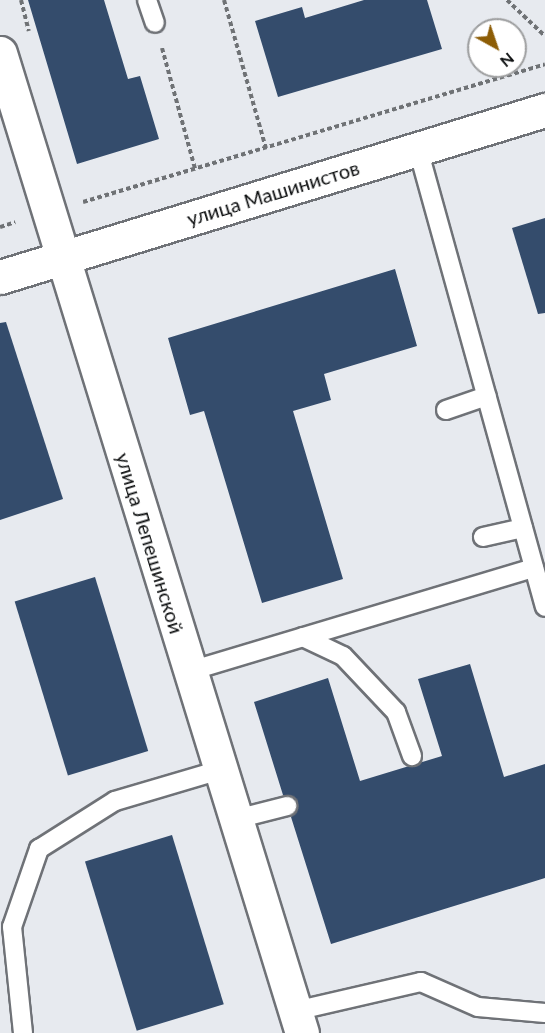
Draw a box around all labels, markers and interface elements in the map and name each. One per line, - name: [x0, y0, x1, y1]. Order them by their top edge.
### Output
- north arrow: [467, 18, 527, 78]
- text: N: [497, 49, 518, 72]
- street label: улица Машинистов: [184, 155, 362, 231]
- street label: улица Лепешинской: [111, 450, 189, 636]

